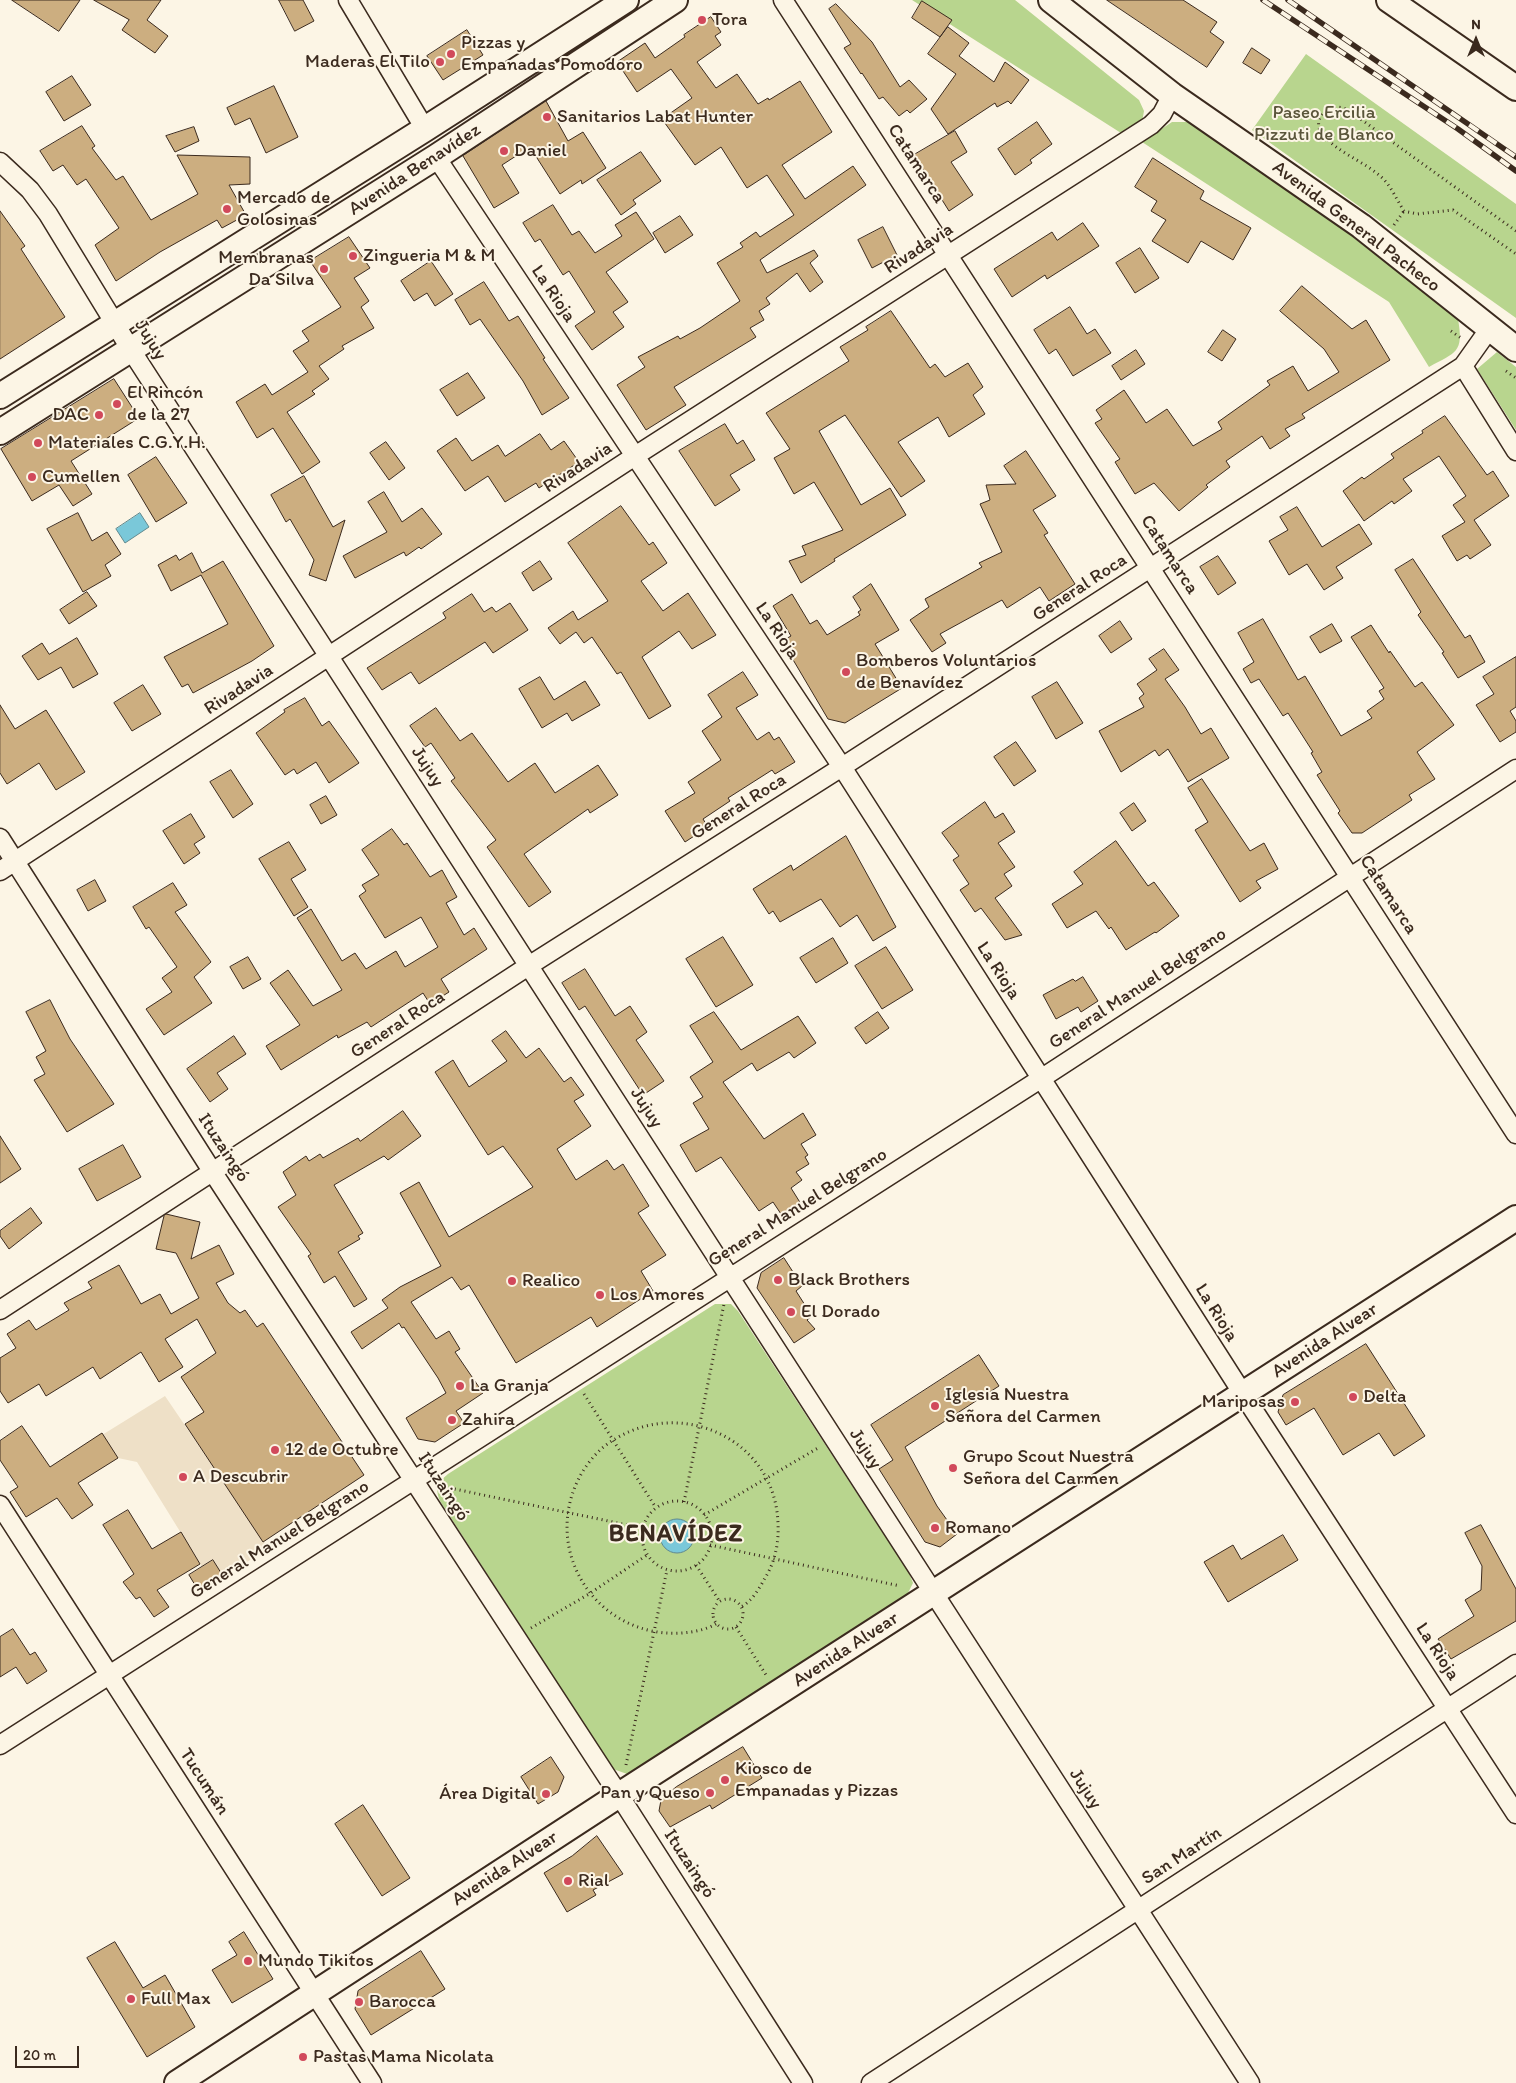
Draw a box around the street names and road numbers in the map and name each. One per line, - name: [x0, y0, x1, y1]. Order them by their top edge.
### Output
- street label: Avenida Benavídez: [345, 119, 485, 221]
- street label: Catamarca: [882, 120, 950, 208]
- street label: Avenida General Pacheco: [1268, 156, 1444, 298]
- street label: Rivadavia: [880, 218, 958, 280]
- street label: La Rioja: [526, 261, 580, 327]
- street label: Jujuy: [129, 315, 171, 365]
- street label: Rivadavia: [539, 437, 617, 499]
- street label: Catamarca: [1135, 511, 1203, 599]
- street label: General Roca: [1029, 549, 1131, 627]
- street label: La Rioja: [750, 598, 804, 664]
- street label: Rivadavia: [200, 659, 278, 721]
- street label: Jujuy: [406, 742, 448, 792]
- street label: General Roca: [687, 769, 791, 845]
- street label: Catamarca: [1354, 851, 1422, 939]
- street label: General Manuel Belgrano: [1045, 923, 1231, 1055]
- street label: La Rioja: [971, 938, 1025, 1004]
- street label: General Roca: [347, 986, 449, 1064]
- street label: Jujuy: [625, 1083, 667, 1133]
- street label: Ituzaingó: [192, 1109, 254, 1187]
- street label: General Manuel Belgrano: [704, 1143, 892, 1273]
- street label: La Rioja: [1189, 1280, 1243, 1346]
- street label: Avenida Alvear: [1268, 1298, 1382, 1384]
- street label: Jujuy: [844, 1424, 886, 1474]
- street label: Ituzaingó: [412, 1448, 474, 1526]
- street label: General Manuel Belgrano: [186, 1475, 374, 1605]
- street label: Avenida Alvear: [789, 1607, 903, 1693]
- street label: La Rioja: [1410, 1619, 1464, 1685]
- street label: Tucumán: [174, 1744, 234, 1820]
- street label: Jujuy: [1064, 1764, 1106, 1814]
- street label: San Martín: [1138, 1822, 1226, 1890]
- street label: Ituzaingó: [658, 1825, 720, 1903]
- street label: Avenida Alvear: [448, 1826, 562, 1912]

